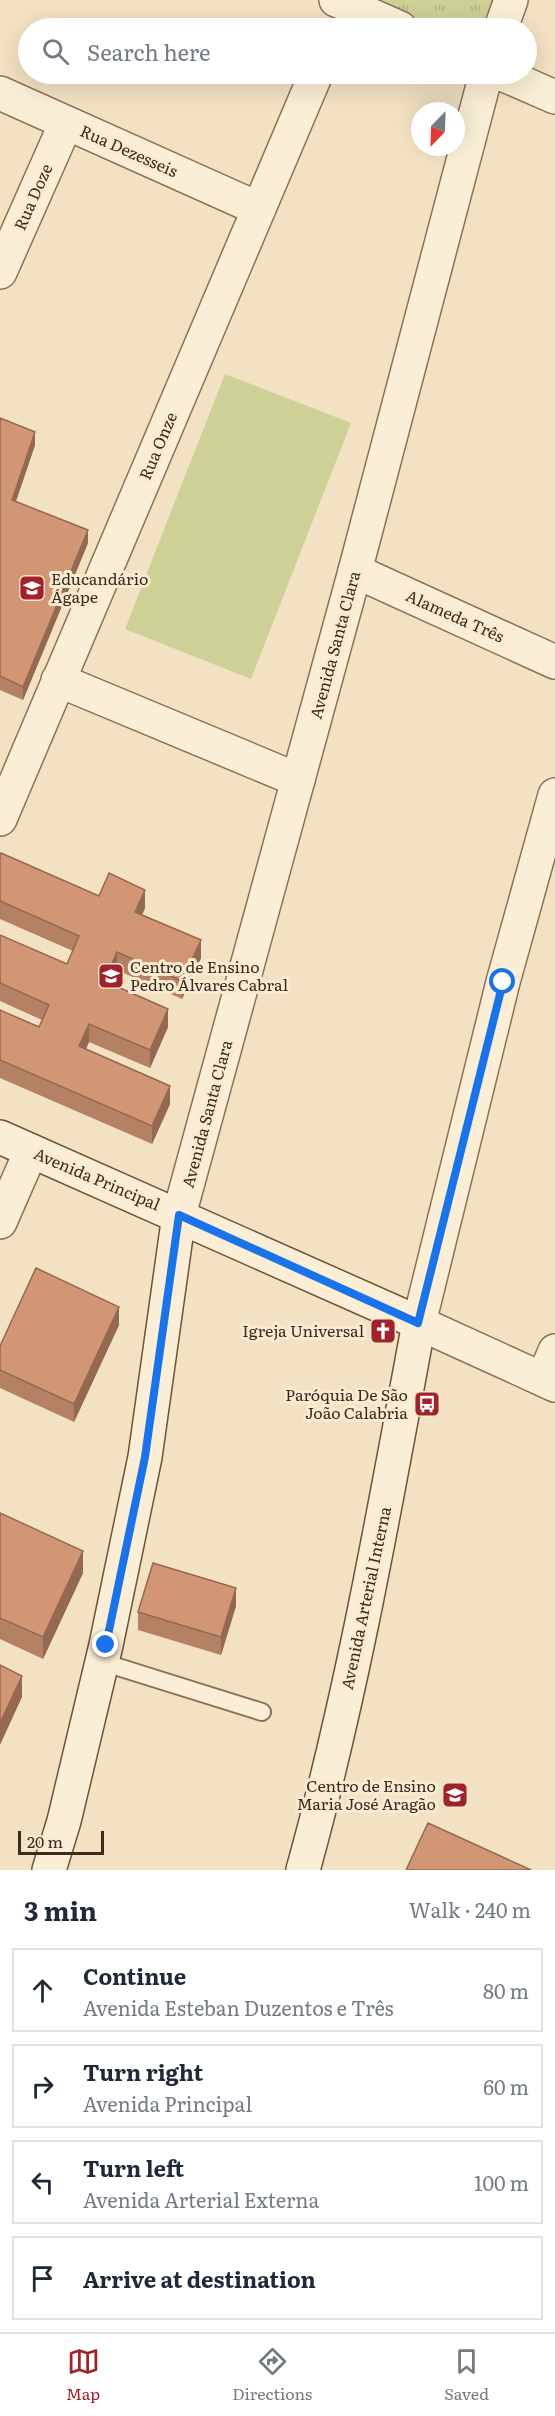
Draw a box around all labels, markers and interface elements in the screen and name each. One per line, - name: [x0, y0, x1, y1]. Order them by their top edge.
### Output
- search box: [18, 18, 537, 84]
- icon: search: [39, 35, 72, 68]
- text: Search here: [87, 35, 210, 68]
- north arrow: [411, 102, 465, 156]
- street label: Rua Dezesseis: [77, 118, 182, 182]
- street label: Rua Doze: [7, 160, 57, 234]
- street label: Rua Onze: [132, 408, 182, 483]
- place label: Educandário Ágape: [51, 566, 148, 608]
- street label: Avenida Santa Clara: [303, 568, 365, 721]
- school or university icon: Educandário Ágape: [17, 573, 47, 603]
- street label: Alameda Três: [403, 583, 508, 647]
- place label: Centro de Ensino Pedro Álvares Cabral: [130, 954, 288, 996]
- school or university icon: Centro de Ensino Pedro Álvares Cabral: [96, 961, 126, 991]
- route start: [489, 968, 515, 994]
- street label: Avenida Santa Clara: [175, 1037, 237, 1190]
- street label: Avenida Principal: [30, 1141, 164, 1216]
- church icon: Igreja Universal: [368, 1316, 398, 1346]
- place label: Igreja Universal: [242, 1318, 364, 1342]
- place label: Paróquia De São João Calabria: [285, 1382, 408, 1424]
- bus stop icon: Paróquia De São João Calabria: [412, 1389, 442, 1419]
- street label: Avenida Arterial Interna: [334, 1504, 396, 1692]
- route end: [92, 1631, 118, 1657]
- place label: Centro de Ensino Maria José Aragão: [297, 1773, 436, 1815]
- school or university icon: Centro de Ensino Maria José Aragão: [440, 1780, 470, 1810]
- scale bar: [18, 1828, 104, 1856]
- text: 20 m: [27, 1829, 63, 1853]
- text: 3 min: [24, 1890, 97, 1929]
- text: Walk · 240 m: [409, 1894, 531, 1924]
- text: Continue: [83, 1959, 186, 1992]
- icon: ahead: [26, 1974, 59, 2007]
- text: 80 m: [483, 1975, 529, 2005]
- text: Avenida Esteban Duzentos e Três: [83, 1992, 394, 2022]
- text: Turn right: [83, 2055, 203, 2088]
- icon: right: [26, 2070, 59, 2103]
- text: 60 m: [483, 2071, 529, 2101]
- text: Avenida Principal: [83, 2088, 252, 2118]
- text: Turn left: [83, 2151, 184, 2184]
- icon: left: [26, 2166, 59, 2199]
- text: 100 m: [474, 2167, 529, 2197]
- text: Avenida Arterial Externa: [83, 2184, 319, 2214]
- icon: arrive: [26, 2262, 59, 2295]
- text: Arrive at destination: [83, 2262, 316, 2295]
- tab: Map: [66, 2345, 100, 2405]
- tab: Directions: [232, 2345, 312, 2405]
- tab: Saved: [444, 2345, 489, 2405]

